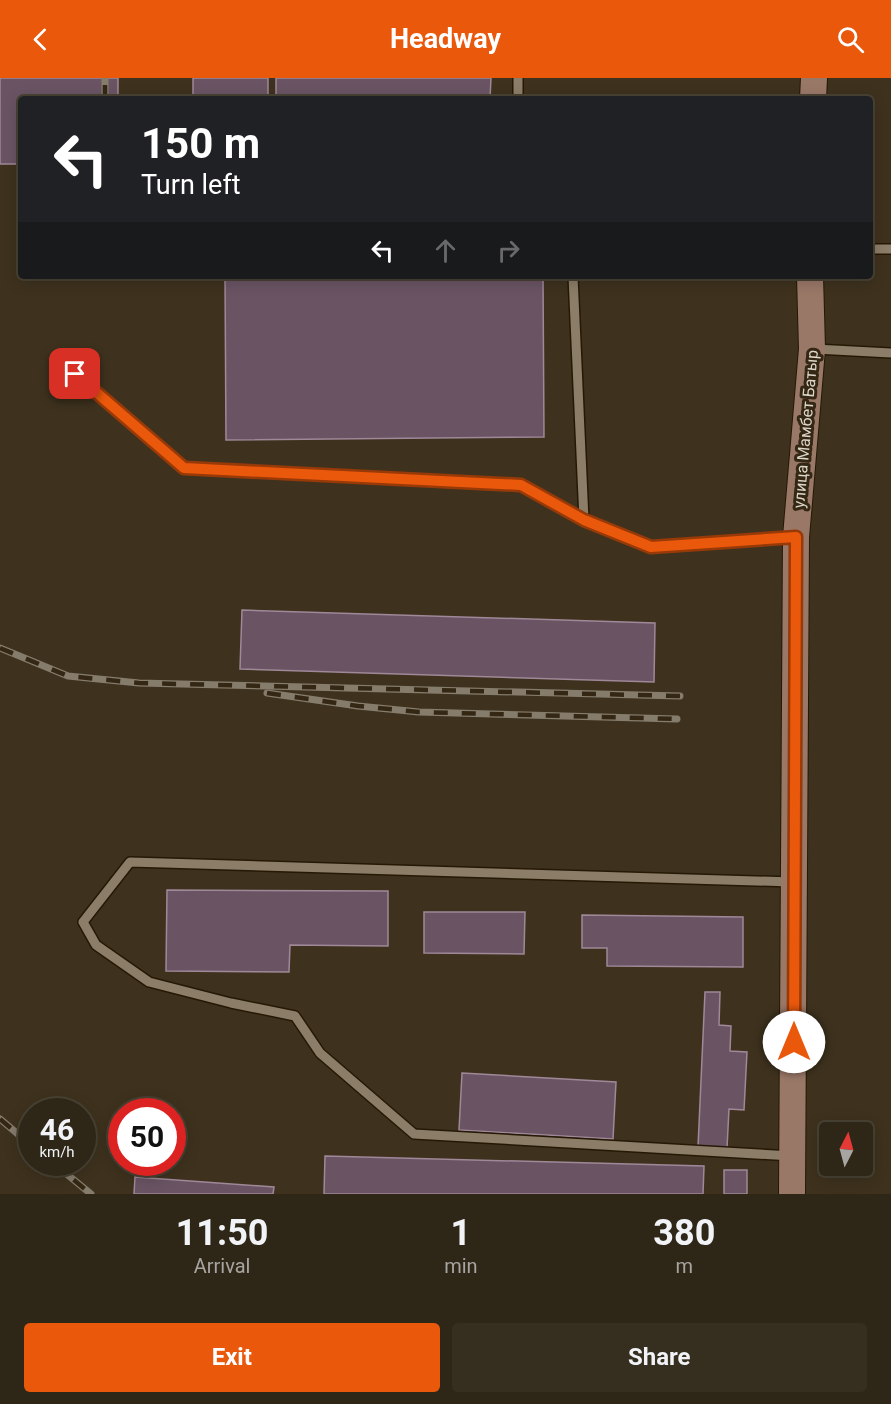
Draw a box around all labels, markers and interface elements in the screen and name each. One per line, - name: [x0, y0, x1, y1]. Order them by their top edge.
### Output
- icon: back: [24, 23, 57, 56]
- text: Headway: [390, 23, 501, 55]
- icon: search: [834, 23, 867, 56]
- text: 150 m: [141, 119, 260, 168]
- icon: left: [42, 120, 120, 198]
- text: Turn left: [141, 169, 241, 201]
- icon: left: [366, 234, 399, 267]
- icon: ahead: [429, 234, 462, 267]
- icon: right: [492, 234, 525, 267]
- pin: [49, 348, 100, 399]
- street label: улица Мамбет Батыр: [789, 349, 822, 509]
- icon: arrive: [58, 357, 91, 390]
- position arrow: [762, 1010, 826, 1074]
- speed limit sign: 50: [108, 1098, 186, 1176]
- text: 46: [40, 1112, 74, 1147]
- north arrow: [819, 1122, 873, 1176]
- map controls: [819, 1122, 873, 1176]
- text: km/h: [39, 1143, 75, 1161]
- text: 11:50: [176, 1212, 268, 1254]
- text: 1: [451, 1212, 471, 1254]
- text: 380: [653, 1212, 715, 1254]
- text: Arrival: [194, 1254, 250, 1278]
- text: min: [444, 1254, 478, 1278]
- text: m: [676, 1254, 693, 1278]
- button: Exit: [24, 1323, 440, 1392]
- button: Share: [452, 1323, 867, 1392]

